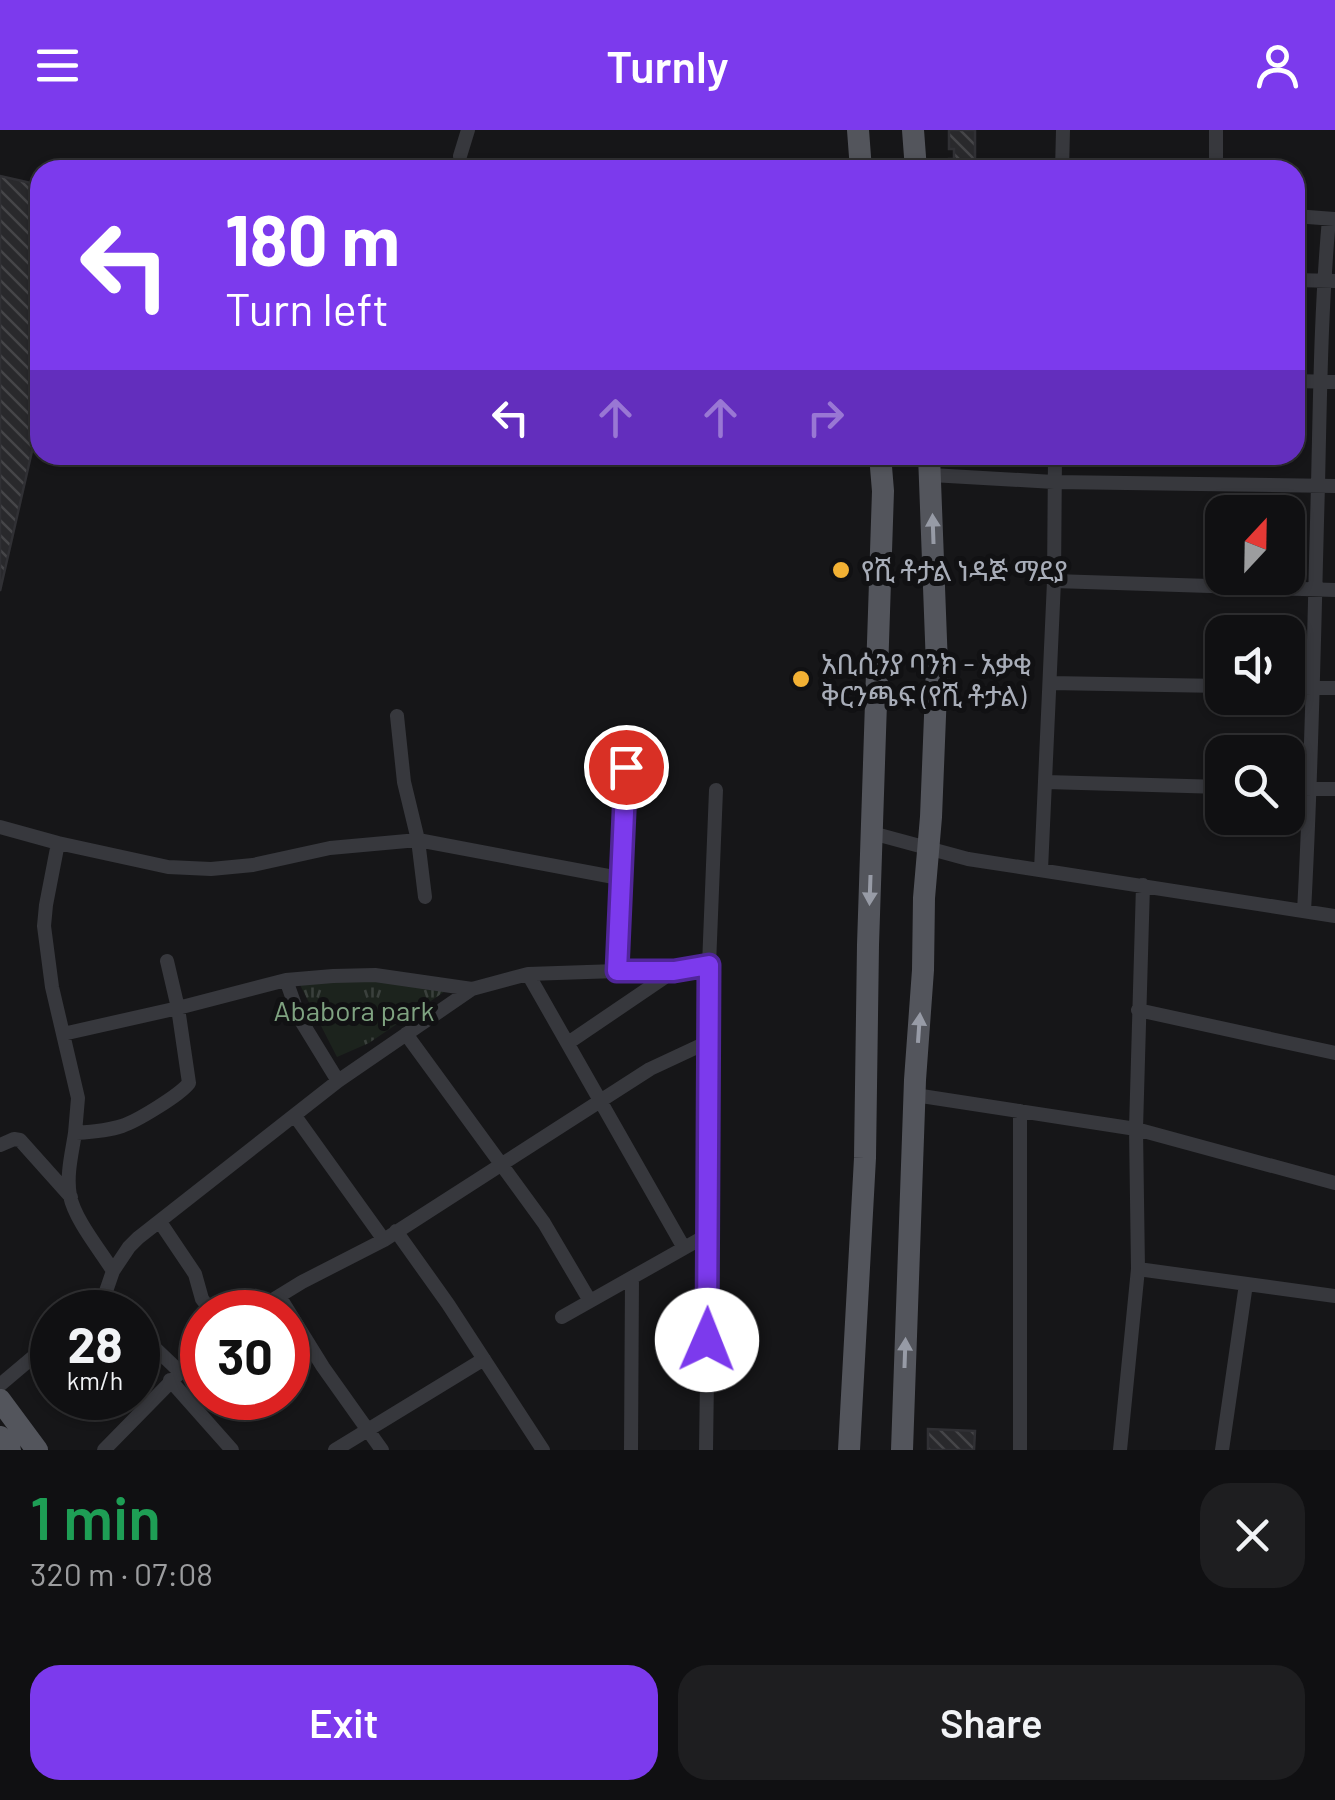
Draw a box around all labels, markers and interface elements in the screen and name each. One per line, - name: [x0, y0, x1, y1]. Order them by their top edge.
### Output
- icon: menu: [30, 38, 85, 93]
- text: Turnly: [606, 38, 729, 92]
- icon: person: [1250, 38, 1305, 93]
- text: 180 m: [225, 196, 400, 280]
- icon: left: [60, 200, 190, 330]
- text: Turn left: [225, 281, 389, 335]
- icon: left: [483, 390, 538, 445]
- icon: ahead: [588, 390, 643, 445]
- icon: ahead: [693, 390, 748, 445]
- icon: right: [798, 390, 853, 445]
- north arrow: [1205, 495, 1305, 595]
- map controls: [1205, 495, 1305, 835]
- one-way arrow: [925, 512, 941, 544]
- place label: የሺ ቶታል ነዳጅ ማደያ: [861, 553, 1068, 587]
- marker: የሺ ቶታል ነዳጅ ማደያ: [830, 559, 852, 581]
- button: sound: [1205, 615, 1305, 715]
- place label: አቢሲንያ ባንክ - አቃቂ ቅርንጫፍ (የሺ ቶታል): [821, 646, 1032, 712]
- marker: አቢሲንያ ባንክ - አቃቂ ቅርንጫፍ (የሺ ቶታል): [790, 668, 812, 690]
- pin: [584, 725, 669, 810]
- button: search: [1205, 735, 1305, 835]
- icon: arrive: [599, 740, 654, 795]
- one-way arrow: [861, 875, 877, 907]
- park label: Ababora park: [274, 993, 434, 1027]
- one-way arrow: [911, 1011, 927, 1043]
- position arrow: [655, 1288, 759, 1392]
- speed limit sign: 30: [180, 1290, 310, 1420]
- text: 28: [67, 1313, 123, 1373]
- one-way arrow: [897, 1336, 913, 1368]
- text: km/h: [67, 1365, 123, 1395]
- text: 1 min: [30, 1480, 161, 1552]
- button: close: [1200, 1483, 1305, 1588]
- text: 320 m · 07:08: [30, 1554, 213, 1592]
- button: Exit: [30, 1665, 658, 1780]
- button: Share: [678, 1665, 1305, 1780]

